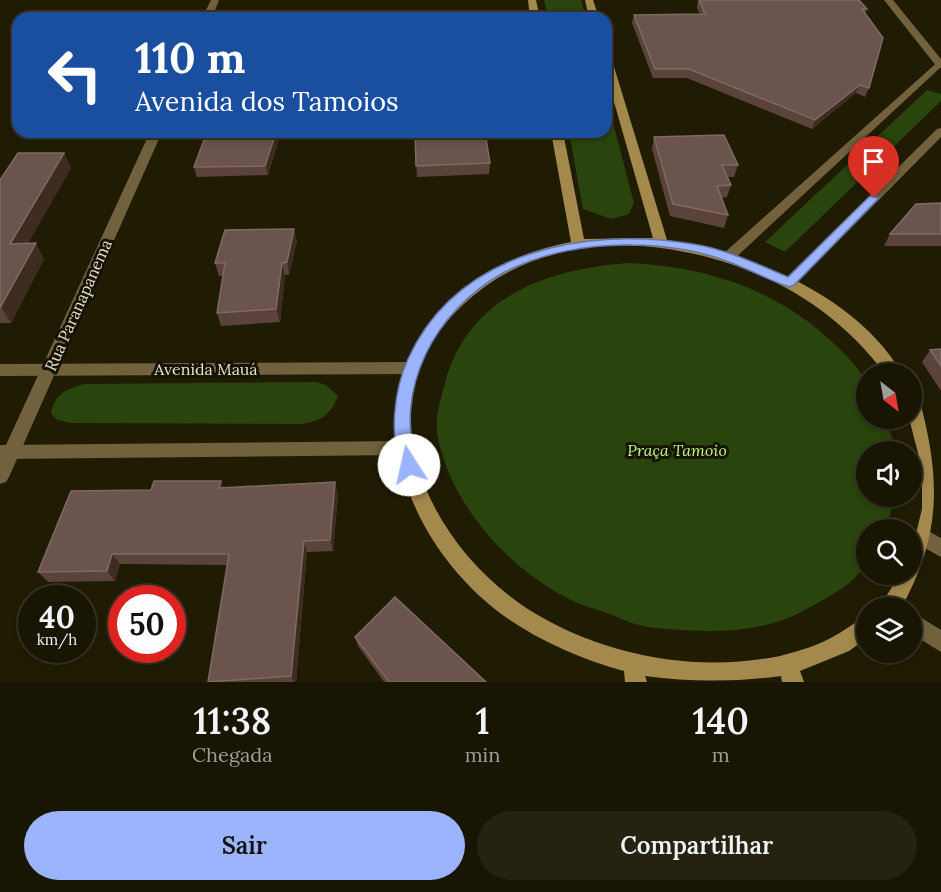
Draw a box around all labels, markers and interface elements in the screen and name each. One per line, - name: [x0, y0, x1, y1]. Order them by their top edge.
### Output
- text: 110 m: [135, 31, 246, 85]
- icon: left: [36, 36, 114, 114]
- text: Avenida dos Tamoios: [135, 84, 399, 118]
- pin: [848, 136, 899, 198]
- icon: arrive: [857, 145, 890, 178]
- street label: Rua Paranapanema: [40, 236, 116, 374]
- street label: Avenida Mauá: [153, 359, 258, 379]
- north arrow: [856, 363, 922, 429]
- map controls: [856, 363, 922, 663]
- position arrow: [377, 433, 441, 497]
- park label: Praça Tamoio: [627, 440, 727, 460]
- button: sound: [856, 441, 922, 507]
- button: search: [856, 519, 922, 585]
- speed limit sign: 50: [108, 585, 186, 663]
- button: layers: [856, 597, 922, 663]
- text: 40: [39, 598, 75, 636]
- text: km/h: [37, 630, 77, 649]
- text: 11:38: [193, 698, 271, 744]
- text: 1: [475, 698, 490, 744]
- text: 140: [692, 698, 749, 744]
- text: Chegada: [192, 742, 273, 767]
- text: min: [465, 742, 500, 767]
- text: m: [712, 742, 730, 767]
- button: Sair: [24, 811, 465, 880]
- button: Compartilhar: [477, 811, 917, 880]

